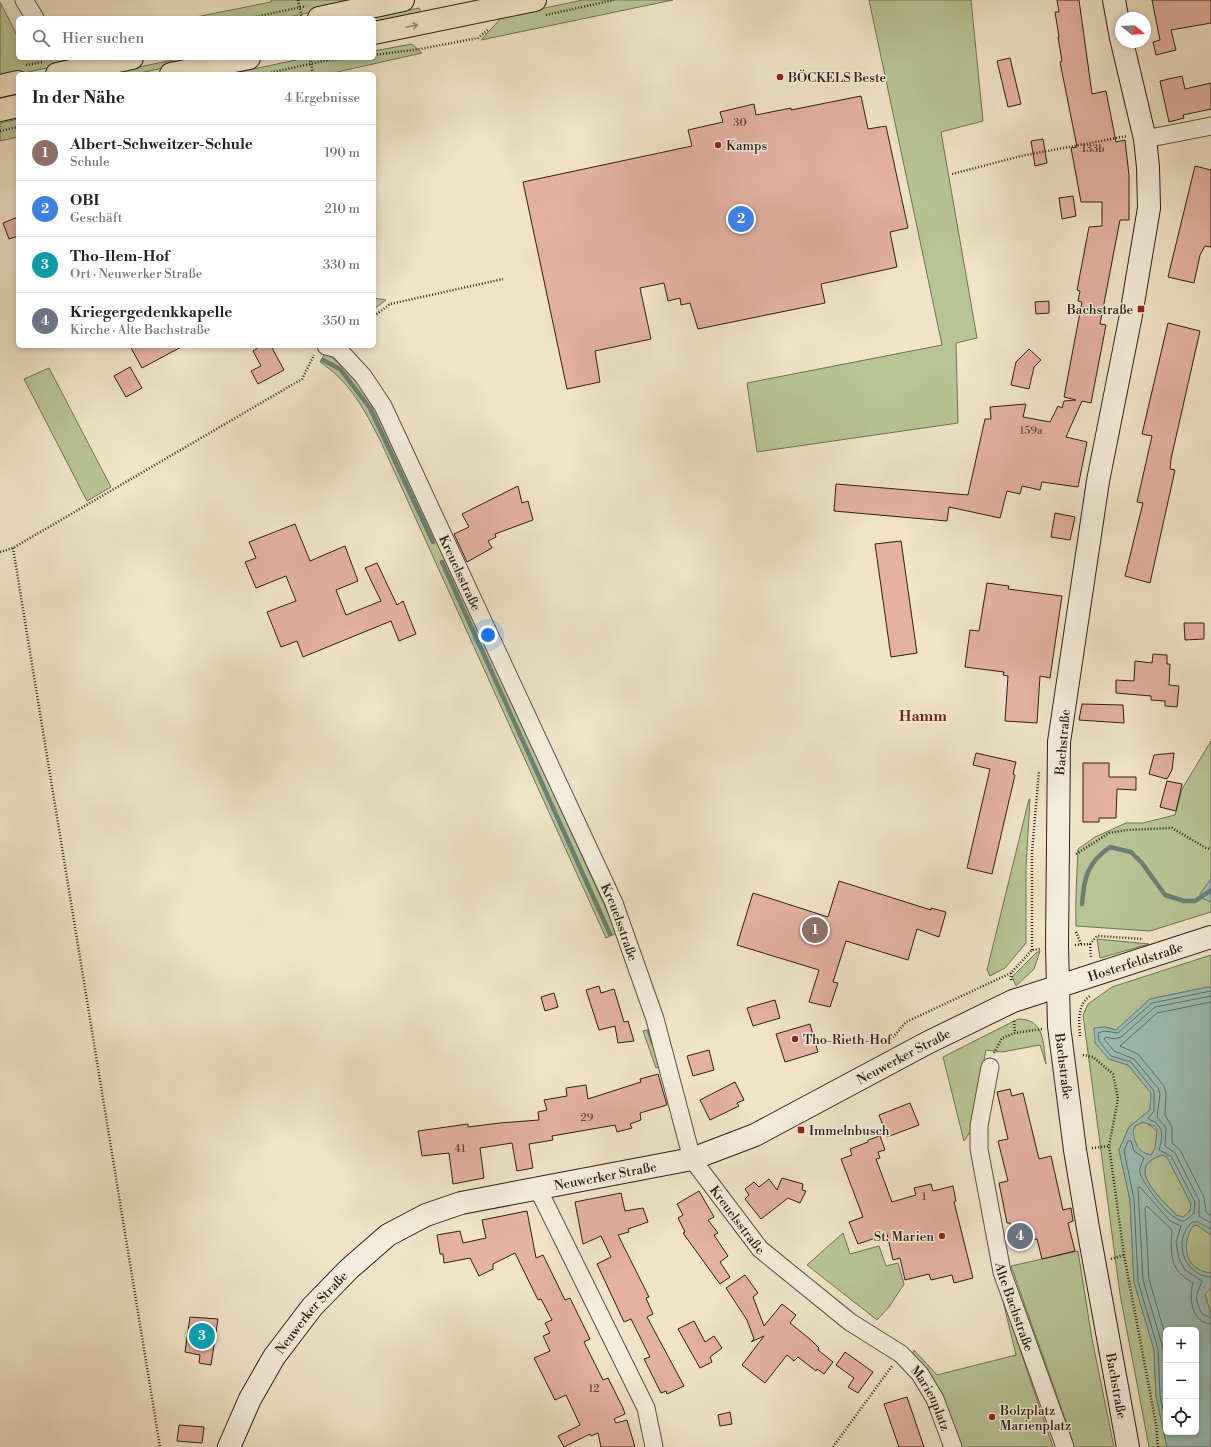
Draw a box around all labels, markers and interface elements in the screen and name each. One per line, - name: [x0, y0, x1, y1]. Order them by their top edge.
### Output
- north arrow: [1115, 12, 1151, 48]
- search box: [16, 16, 376, 60]
- one-way arrow: [405, 21, 418, 29]
- icon: search: [30, 27, 52, 49]
- text: Hier suchen: [62, 29, 144, 48]
- place label: BÖCKELS Beste: [787, 69, 886, 86]
- marker: BÖCKELS Beste: [775, 72, 785, 82]
- text: In der Nähe: [32, 87, 125, 109]
- text: 4 Ergebnisse: [285, 90, 360, 106]
- house number: 30: [733, 116, 747, 130]
- text: Albert-Schweitzer-Schule: [70, 135, 253, 154]
- place label: Kamps: [726, 138, 767, 154]
- marker: Kamps: [713, 140, 723, 150]
- house number: 133b: [1081, 142, 1105, 156]
- text: 1: [42, 145, 48, 161]
- text: 190 m: [324, 145, 360, 161]
- text: Schule: [70, 154, 110, 170]
- text: OBI: [70, 191, 99, 210]
- text: 2: [41, 201, 49, 217]
- text: 210 m: [325, 201, 360, 217]
- pin: 2: [728, 204, 754, 234]
- text: Geschäft: [70, 210, 122, 226]
- text: Tho-Ilem-Hof: [70, 247, 169, 266]
- text: 3: [41, 257, 49, 273]
- text: 330 m: [323, 257, 360, 273]
- text: Ort · Neuwerker Straße: [70, 266, 202, 282]
- place label: Bachstraße: [1066, 302, 1133, 318]
- text: Kriegergedenkkapelle: [70, 303, 232, 322]
- marker: Bachstraße: [1136, 304, 1146, 314]
- text: 4: [41, 313, 49, 329]
- text: 350 m: [323, 313, 360, 329]
- text: Kirche · Alte Bachstraße: [70, 322, 210, 338]
- house number: 159a: [1019, 424, 1043, 438]
- street label: Kreuelsstraße: [435, 533, 484, 614]
- your location: [478, 625, 498, 645]
- district label: Hamm: [899, 707, 947, 726]
- street label: Bachstraße: [1052, 708, 1074, 777]
- street label: Kreuelsstraße: [597, 881, 641, 963]
- pin: 1: [802, 915, 828, 945]
- street label: Hosterfeldstraße: [1086, 939, 1186, 985]
- street label: Neuwerker Straße: [854, 1025, 954, 1088]
- street label: Bachstraße: [1051, 1031, 1075, 1101]
- place label: Tho-Rieth-Hof: [803, 1032, 893, 1048]
- marker: Tho-Rieth-Hof: [790, 1034, 800, 1044]
- house number: 29: [581, 1111, 594, 1125]
- place label: Immelnbusch: [809, 1123, 890, 1139]
- marker: Immelnbusch: [796, 1125, 806, 1135]
- house number: 41: [454, 1142, 466, 1156]
- street label: Neuwerker Straße: [553, 1159, 658, 1194]
- street label: Kreuelsstraße: [706, 1183, 768, 1259]
- house number: 1: [922, 1190, 927, 1204]
- pin: 4: [1007, 1221, 1033, 1251]
- place label: St. Marien: [874, 1229, 934, 1245]
- marker: St. Marien: [937, 1231, 947, 1241]
- street label: Alte Bachstraße: [991, 1260, 1037, 1354]
- street label: Neuwerker Straße: [272, 1268, 352, 1358]
- pin: 3: [189, 1321, 215, 1351]
- map controls: [1163, 1327, 1199, 1435]
- button: +: [1163, 1327, 1199, 1363]
- street label: Bachstraße: [1102, 1351, 1130, 1420]
- street label: Marienplatz: [907, 1362, 953, 1433]
- button: −: [1163, 1363, 1199, 1399]
- house number: 12: [588, 1382, 600, 1396]
- button: locate: [1163, 1399, 1199, 1435]
- place label: Bolzplatz Marienplatz: [999, 1403, 1071, 1434]
- marker: Bolzplatz Marienplatz: [987, 1412, 997, 1422]

